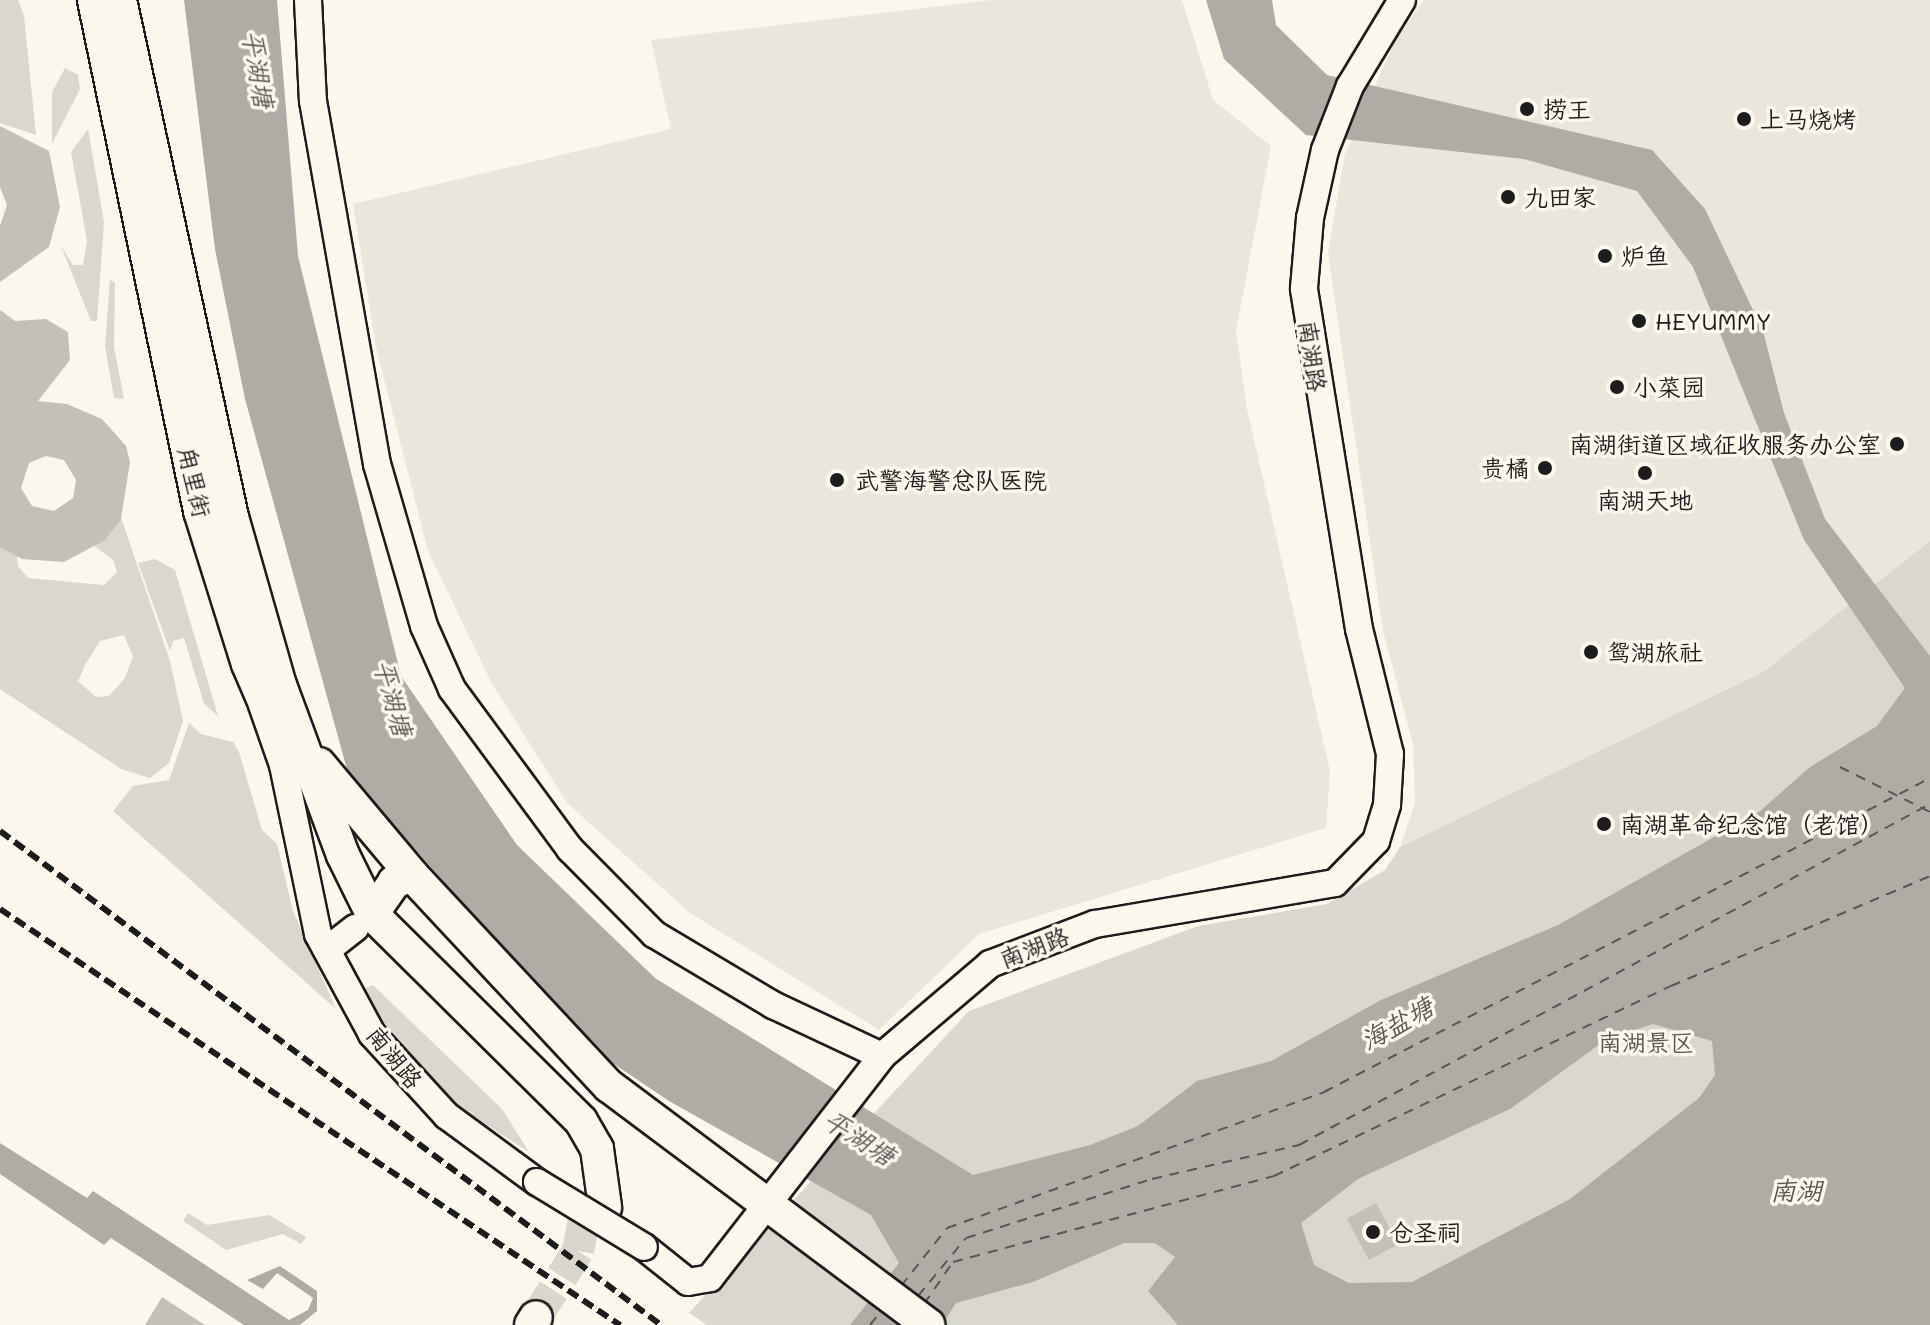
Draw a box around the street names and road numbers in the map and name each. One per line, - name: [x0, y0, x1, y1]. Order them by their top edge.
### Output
- street label: 南湖路: [1294, 318, 1332, 394]
- street label: 甪里街: [173, 444, 217, 520]
- street label: 南湖路: [995, 921, 1073, 973]
- street label: 南湖路: [361, 1020, 429, 1094]

